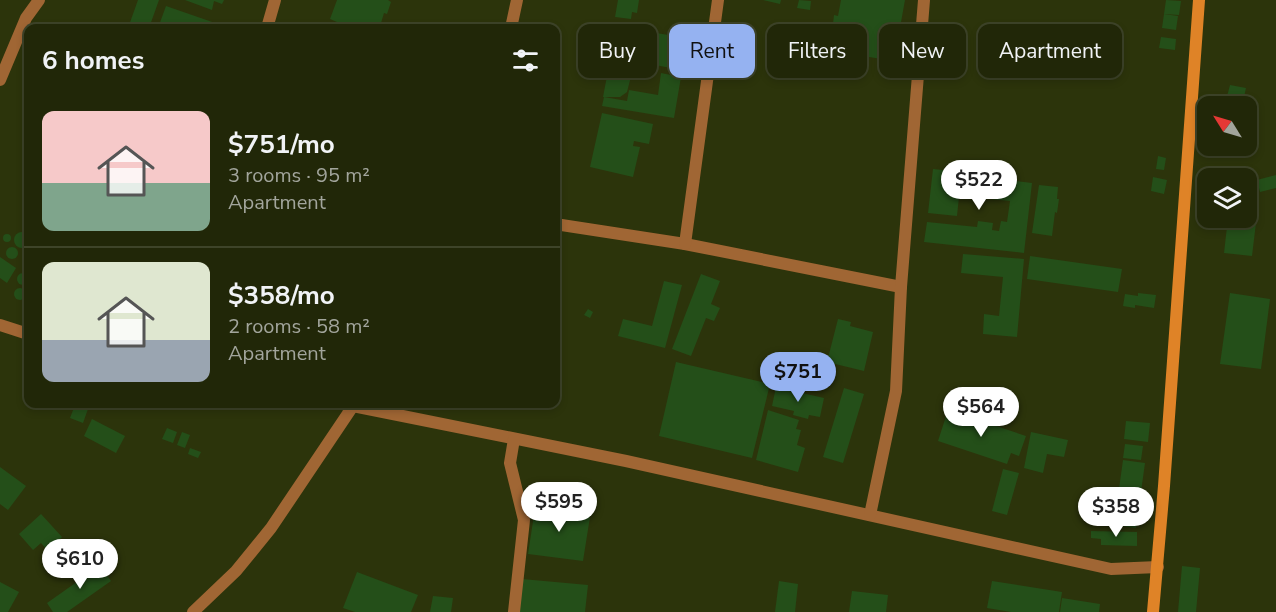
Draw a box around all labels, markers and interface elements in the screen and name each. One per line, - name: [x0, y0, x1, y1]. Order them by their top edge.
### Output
- chip: Buy: [578, 24, 657, 78]
- chip: Rent: [669, 24, 755, 78]
- chip: Filters: [767, 24, 867, 78]
- chip: New: [879, 24, 966, 78]
- chip: Apartment: [978, 24, 1122, 78]
- text: 6 homes: [42, 43, 144, 78]
- icon: filters: [509, 44, 542, 77]
- north arrow: [1197, 96, 1257, 156]
- map controls: [1197, 96, 1257, 228]
- text: $751/mo: [228, 127, 335, 162]
- icon: home: [90, 135, 162, 207]
- pin: $522: [943, 160, 1015, 211]
- text: 3 rooms · 95 m²: [228, 162, 370, 189]
- text: $522: [955, 166, 1003, 193]
- button: layers: [1197, 168, 1257, 228]
- text: Apartment: [228, 189, 326, 216]
- text: $358/mo: [228, 278, 335, 313]
- icon: home: [90, 286, 162, 358]
- text: 2 rooms · 58 m²: [228, 313, 370, 340]
- text: Apartment: [228, 340, 326, 367]
- pin: $751: [762, 352, 834, 403]
- text: $751: [774, 358, 822, 385]
- pin: $564: [945, 387, 1017, 438]
- text: $564: [957, 393, 1005, 420]
- pin: $595: [523, 482, 595, 533]
- pin: $358: [1080, 487, 1152, 538]
- text: $595: [535, 488, 583, 515]
- text: $358: [1092, 493, 1140, 520]
- pin: $610: [44, 539, 116, 590]
- text: $610: [56, 545, 104, 572]

